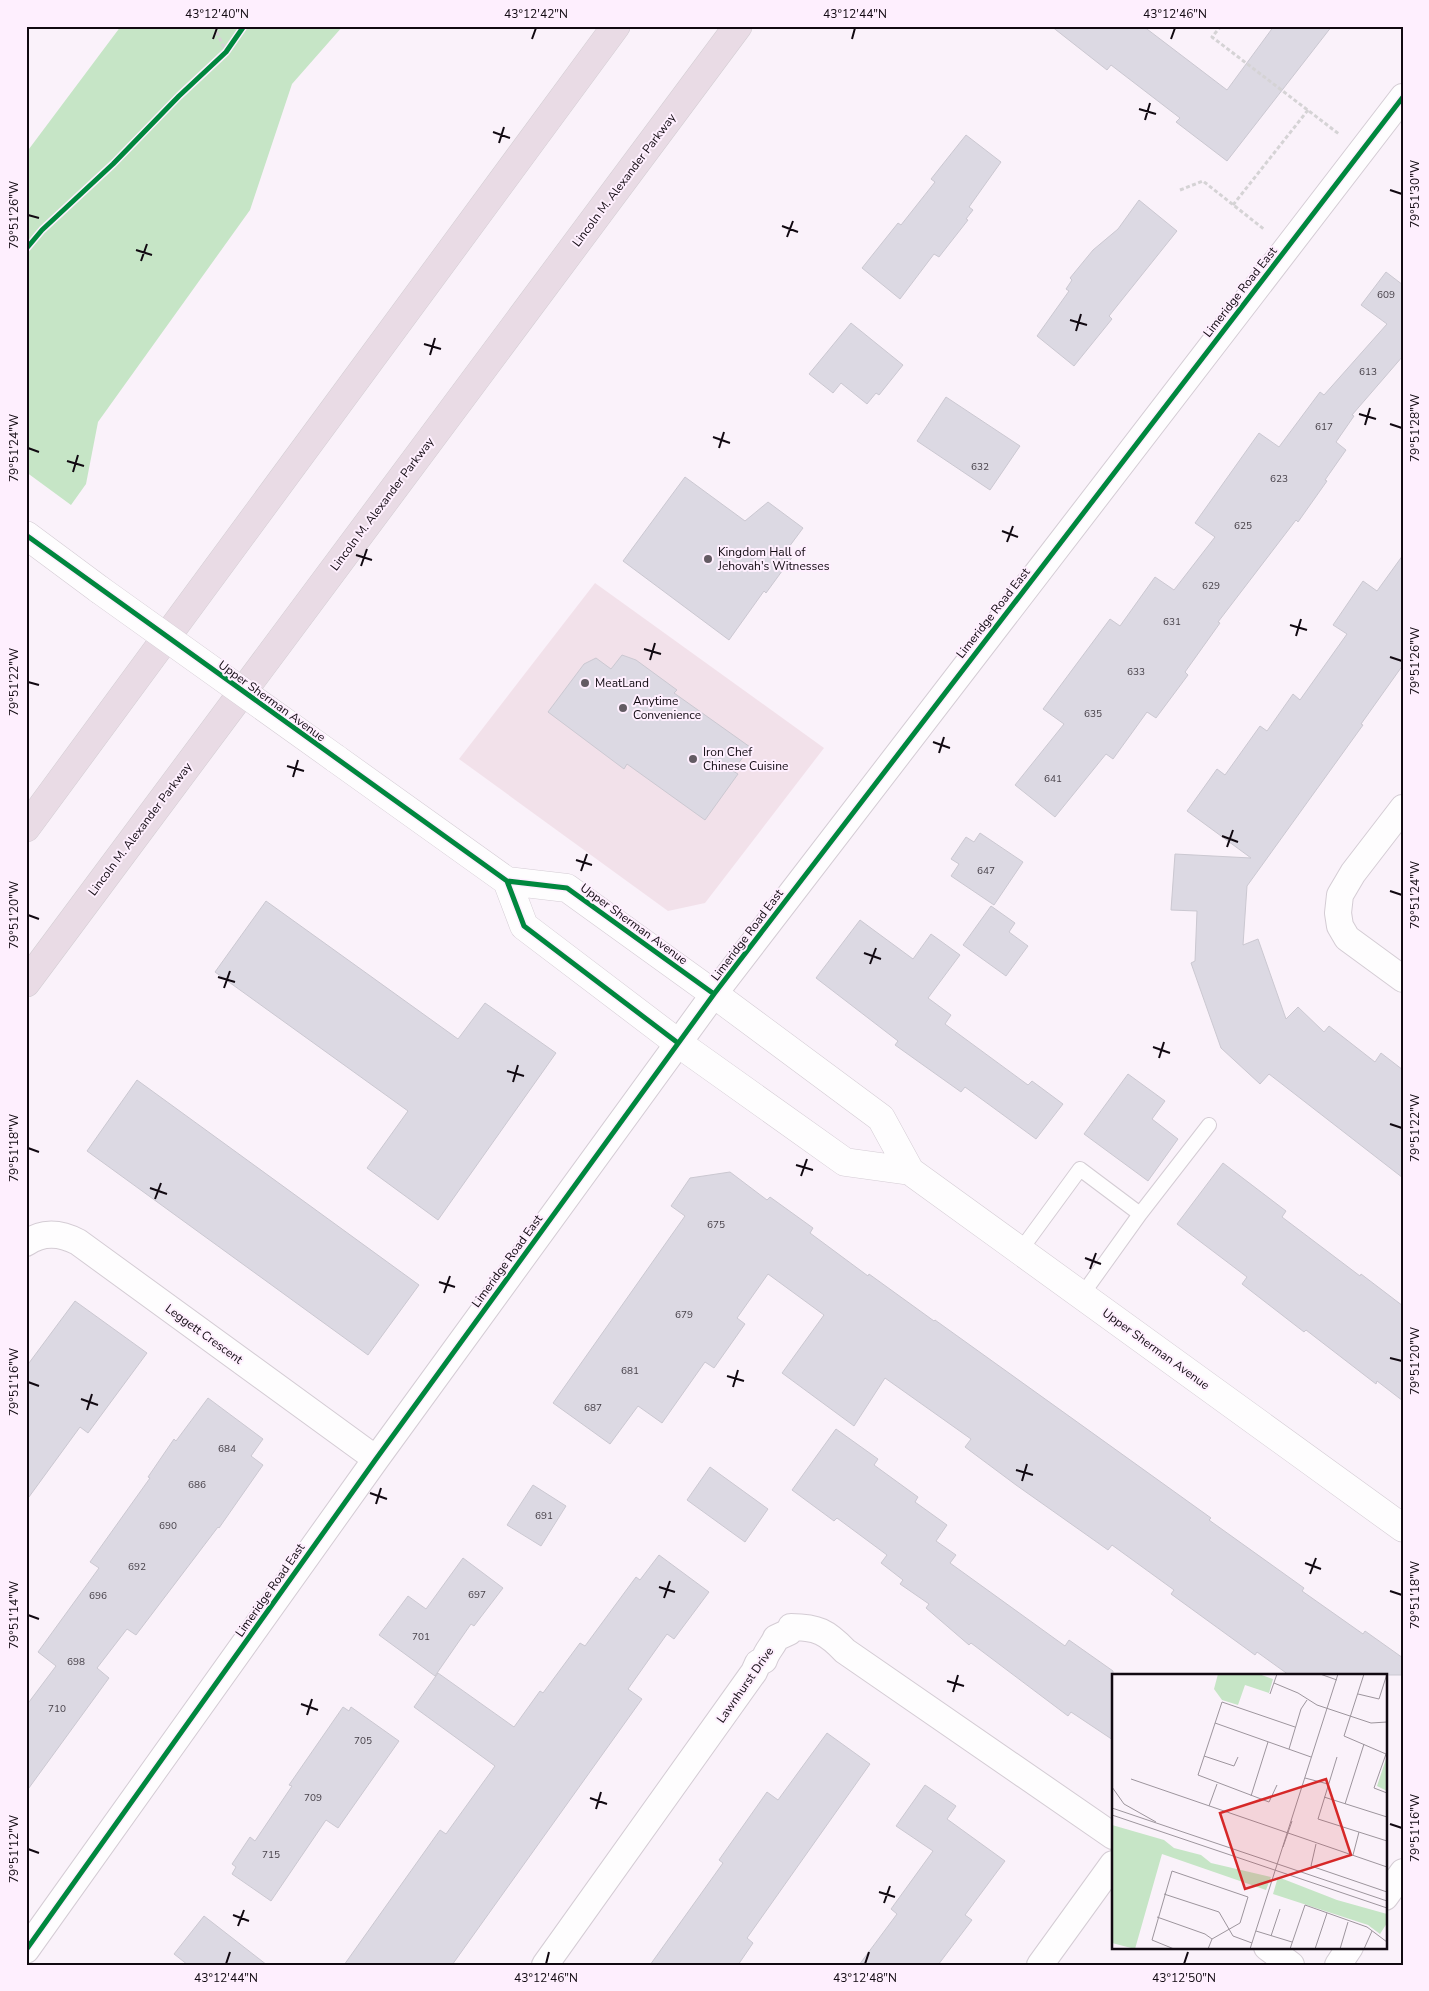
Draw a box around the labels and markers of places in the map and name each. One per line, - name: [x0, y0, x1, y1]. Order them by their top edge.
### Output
- place label: Kingdom Hall of Jehovah's Witnesses: [717, 544, 830, 574]
- marker: Kingdom Hall of Jehovah's Witnesses: [702, 553, 714, 565]
- place label: MeatLand: [595, 675, 649, 691]
- marker: MeatLand: [579, 677, 591, 689]
- place label: Anytime Convenience: [633, 693, 701, 723]
- marker: Anytime Convenience: [617, 702, 629, 714]
- place label: Iron Chef Chinese Cuisine: [703, 744, 788, 774]
- marker: Iron Chef Chinese Cuisine: [687, 753, 699, 765]

